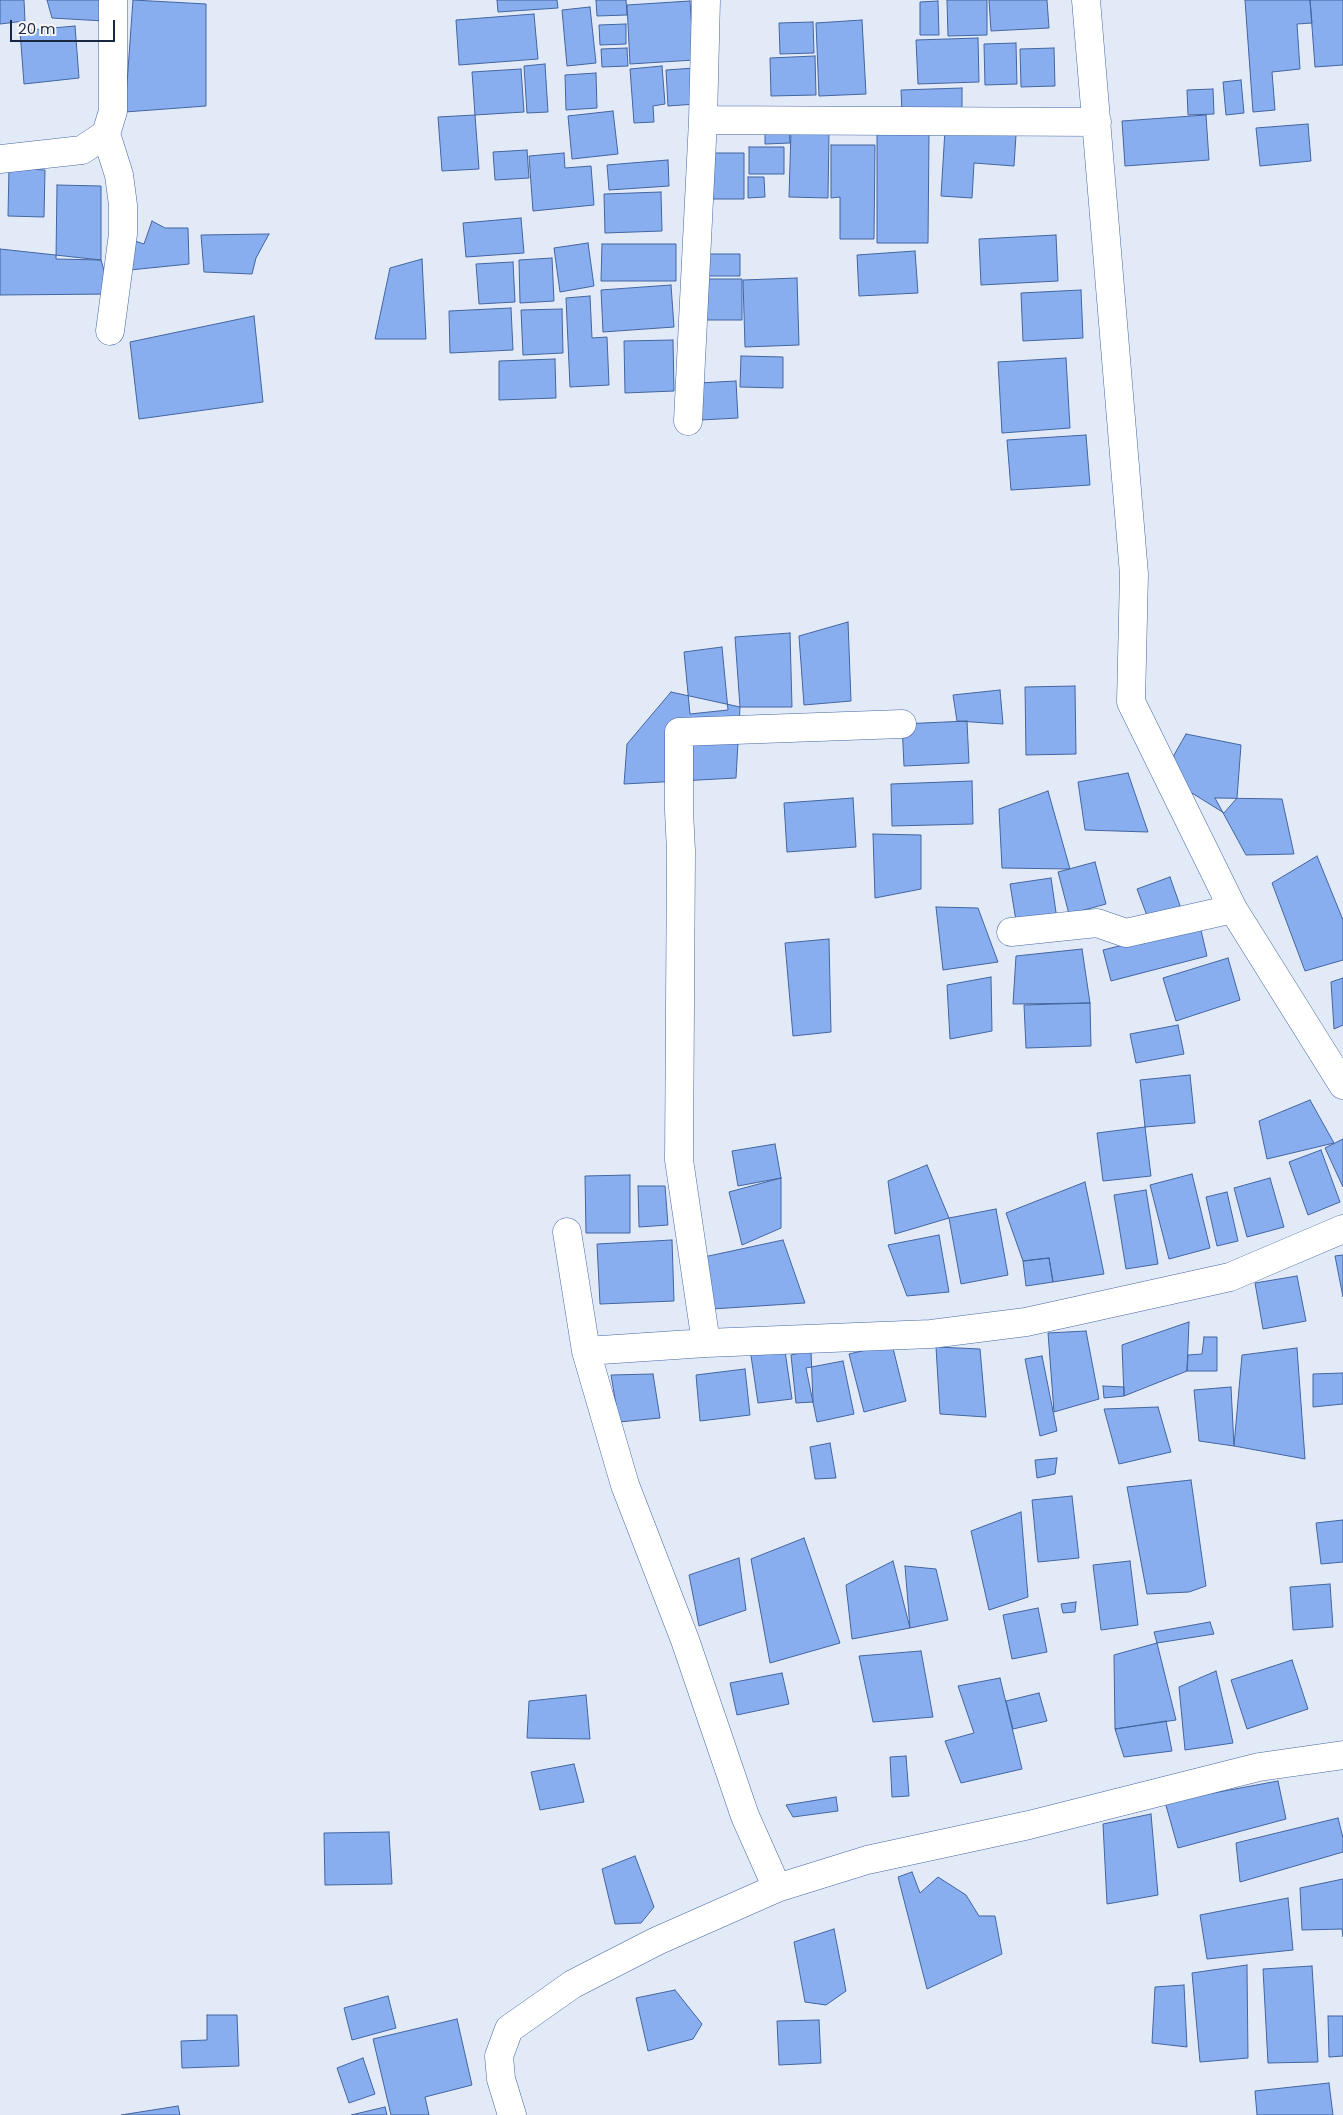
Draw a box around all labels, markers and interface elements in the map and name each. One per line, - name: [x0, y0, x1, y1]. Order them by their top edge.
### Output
- scale bar: [12, 10, 118, 42]
- text: 20 m: [18, 18, 56, 39]

